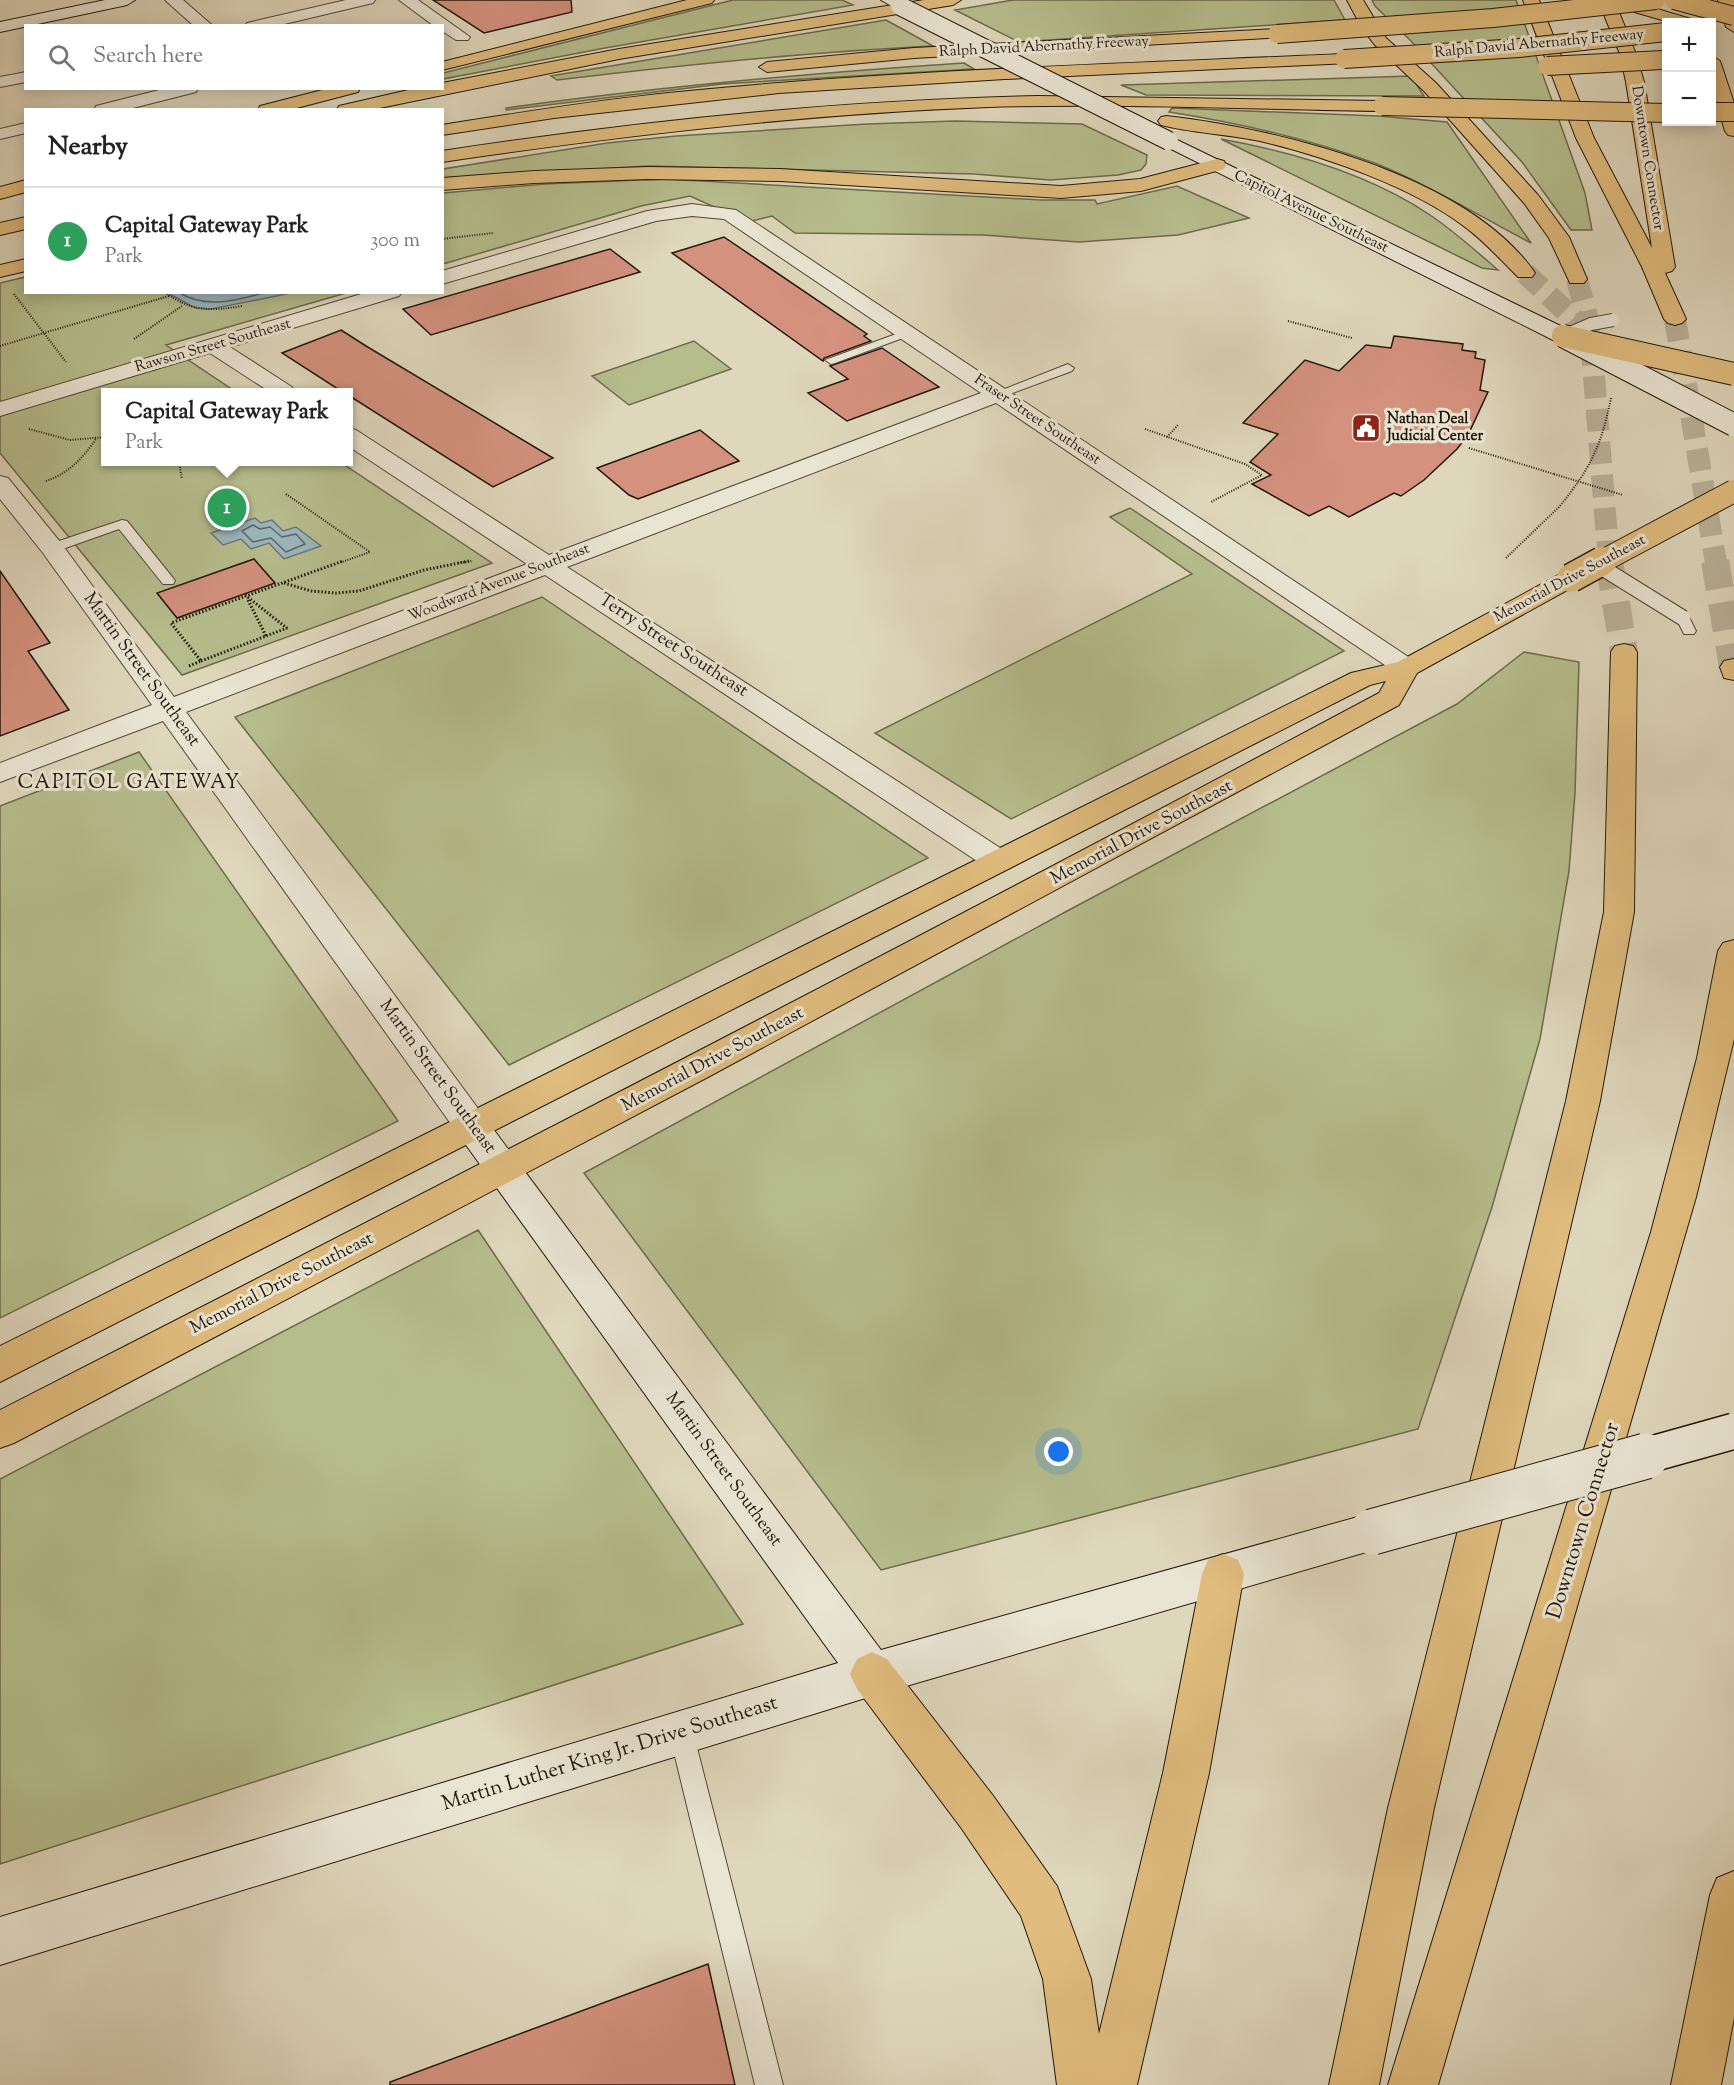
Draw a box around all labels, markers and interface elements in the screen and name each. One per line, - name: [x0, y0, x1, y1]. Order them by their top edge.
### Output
- map controls: [1662, 18, 1716, 126]
- button: +: [1662, 18, 1716, 72]
- search box: [24, 24, 444, 90]
- street label: Ralph David Abernathy Freeway: [1433, 24, 1645, 64]
- street label: Ralph David Abernathy Freeway: [939, 31, 1150, 63]
- icon: search: [45, 41, 78, 74]
- text: Search here: [93, 41, 203, 73]
- button: −: [1662, 72, 1716, 126]
- street label: Downtown Connector: [1625, 84, 1669, 232]
- text: Nearby: [48, 129, 128, 166]
- street label: Capitol Avenue Southeast: [1230, 165, 1392, 259]
- text: Capital Gateway Park: [105, 211, 309, 243]
- text: 1: [64, 227, 71, 256]
- text: 300 m: [370, 227, 420, 256]
- text: Park: [105, 243, 143, 272]
- street label: Rawson Street Southeast: [133, 314, 293, 378]
- street label: Fraser Street Southeast: [969, 370, 1105, 470]
- popup: [101, 388, 353, 466]
- text: Capital Gateway Park: [125, 397, 329, 429]
- place label: Nathan Deal Judicial Center: [1386, 409, 1483, 447]
- public building icon: Nathan Deal Judicial Center: [1350, 412, 1382, 444]
- text: Park: [125, 429, 163, 458]
- pin: 1: [208, 486, 246, 530]
- street label: Memorial Drive Southeast: [1490, 530, 1650, 628]
- street label: Woodward Avenue Southeast: [405, 539, 593, 627]
- street label: Martin Street Southeast: [76, 588, 206, 752]
- street label: Terry Street Southeast: [593, 588, 753, 704]
- district label: CAPITOL GATEWAY: [17, 769, 241, 798]
- street label: Memorial Drive Southeast: [1046, 774, 1238, 892]
- street label: Martin Street Southeast: [372, 995, 502, 1159]
- street label: Memorial Drive Southeast: [617, 1001, 809, 1119]
- street label: Memorial Drive Southeast: [186, 1226, 378, 1342]
- street label: Martin Street Southeast: [658, 1388, 788, 1552]
- street label: Downtown Connector: [1540, 1419, 1628, 1623]
- your location: [1044, 1437, 1073, 1466]
- street label: Martin Luther King Jr. Drive Southeast: [438, 1689, 782, 1819]

